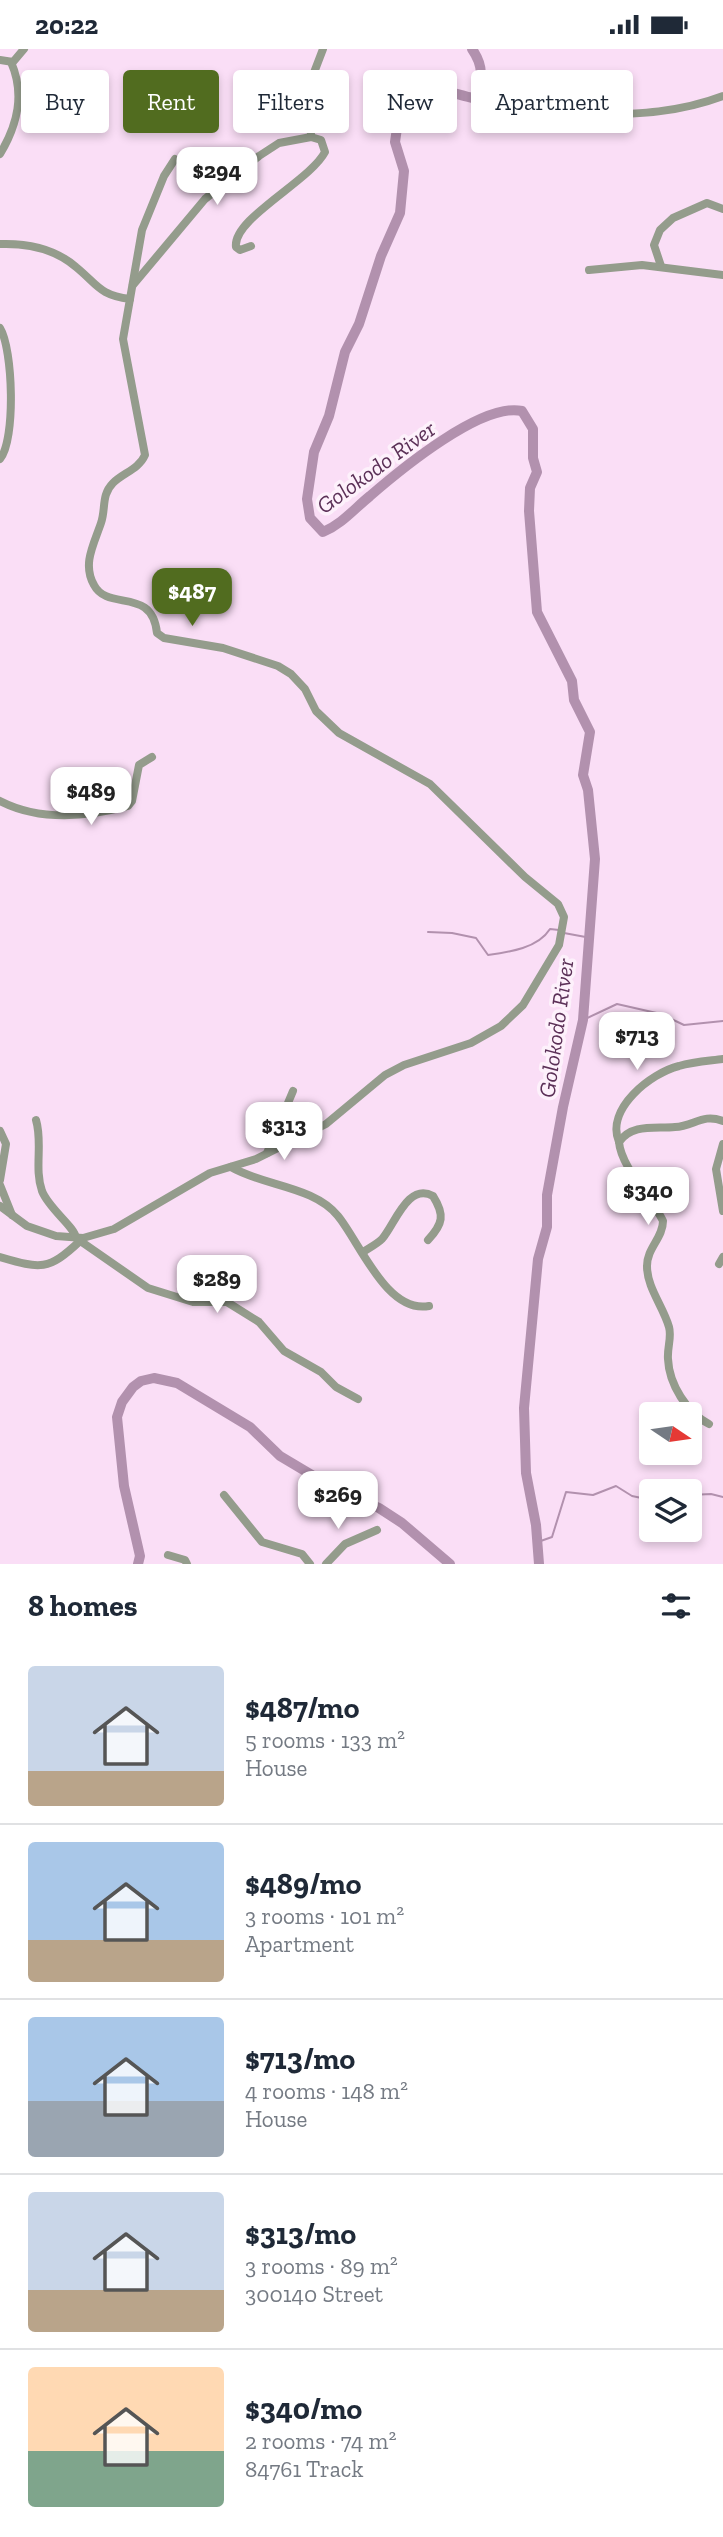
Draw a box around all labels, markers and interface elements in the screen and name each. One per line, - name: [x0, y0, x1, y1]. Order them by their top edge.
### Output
- text: 20:22: [35, 9, 98, 41]
- chip: Buy: [21, 70, 109, 133]
- chip: Rent: [123, 70, 219, 133]
- chip: Filters: [233, 70, 349, 133]
- chip: New: [363, 70, 457, 133]
- chip: Apartment: [471, 70, 633, 133]
- pin: $294: [176, 148, 258, 207]
- text: $294: [192, 156, 242, 184]
- water label: Golokodo River: [311, 414, 441, 520]
- pin: $487: [151, 569, 233, 628]
- text: $487: [168, 577, 216, 605]
- pin: $489: [50, 767, 132, 827]
- text: $489: [66, 776, 116, 804]
- water label: Golokodo River: [532, 957, 580, 1099]
- pin: $713: [596, 1013, 678, 1072]
- text: $713: [615, 1021, 659, 1049]
- pin: $313: [243, 1103, 325, 1162]
- text: $313: [261, 1111, 307, 1139]
- pin: $340: [607, 1167, 689, 1227]
- text: $340: [623, 1176, 673, 1204]
- pin: $289: [176, 1255, 258, 1315]
- text: $289: [193, 1264, 241, 1292]
- north arrow: [639, 1402, 702, 1465]
- map controls: [639, 1402, 702, 1542]
- pin: $269: [297, 1471, 379, 1531]
- button: layers: [639, 1479, 702, 1542]
- text: $269: [314, 1480, 362, 1508]
- icon: filters: [657, 1587, 695, 1625]
- text: 8 homes: [28, 1588, 137, 1624]
- text: $487/mo: [245, 1690, 359, 1726]
- icon: home: [84, 1694, 168, 1778]
- text: 5 rooms · 133 m²: [245, 1726, 405, 1754]
- text: House: [245, 1754, 307, 1782]
- text: $489/mo: [245, 1866, 361, 1902]
- icon: home: [84, 1870, 168, 1954]
- text: 3 rooms · 101 m²: [245, 1902, 404, 1930]
- text: Apartment: [245, 1930, 354, 1958]
- text: $713/mo: [245, 2041, 355, 2077]
- icon: home: [84, 2045, 168, 2129]
- text: 4 rooms · 148 m²: [245, 2077, 408, 2105]
- text: House: [245, 2105, 307, 2133]
- text: $313/mo: [245, 2216, 356, 2252]
- icon: home: [84, 2220, 168, 2304]
- text: 3 rooms · 89 m²: [245, 2252, 398, 2280]
- text: 300140 Street: [245, 2280, 383, 2308]
- text: $340/mo: [245, 2391, 362, 2427]
- icon: home: [84, 2395, 168, 2479]
- text: 2 rooms · 74 m²: [245, 2427, 396, 2455]
- text: 84761 Track: [245, 2455, 363, 2483]

